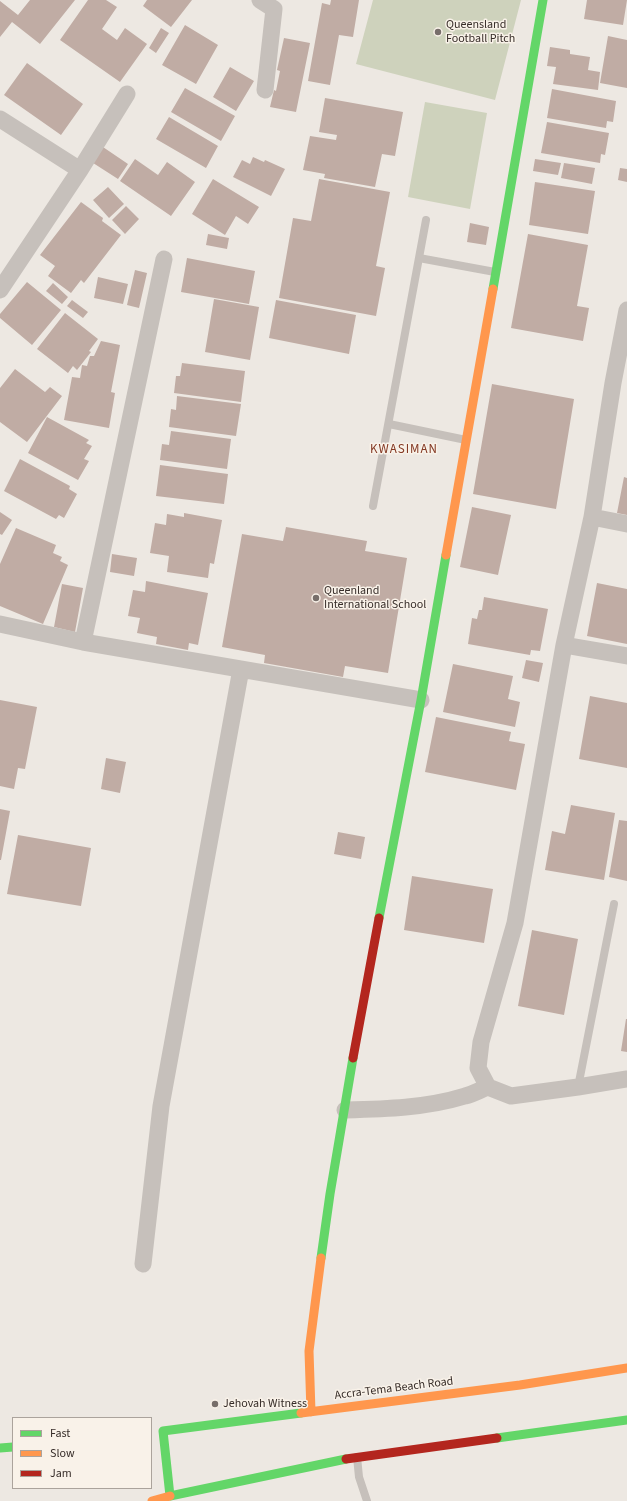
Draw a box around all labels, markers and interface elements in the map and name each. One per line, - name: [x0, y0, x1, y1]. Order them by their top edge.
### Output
- place label: Queensland Football Pitch: [446, 18, 515, 46]
- marker: Queensland Football Pitch: [433, 27, 443, 37]
- district label: KWASIMAN: [370, 442, 438, 458]
- place label: Queenland International School: [324, 584, 426, 612]
- marker: Queenland International School: [311, 593, 321, 603]
- street label: Accra-Tema Beach Road: [334, 1375, 454, 1403]
- place label: Jehovah Witness: [223, 1397, 307, 1411]
- marker: Jehovah Witness: [210, 1399, 220, 1409]
- legend: [12, 1417, 152, 1489]
- text: Fast: [50, 1425, 70, 1442]
- text: Slow: [50, 1445, 75, 1462]
- text: Jam: [50, 1465, 72, 1482]

